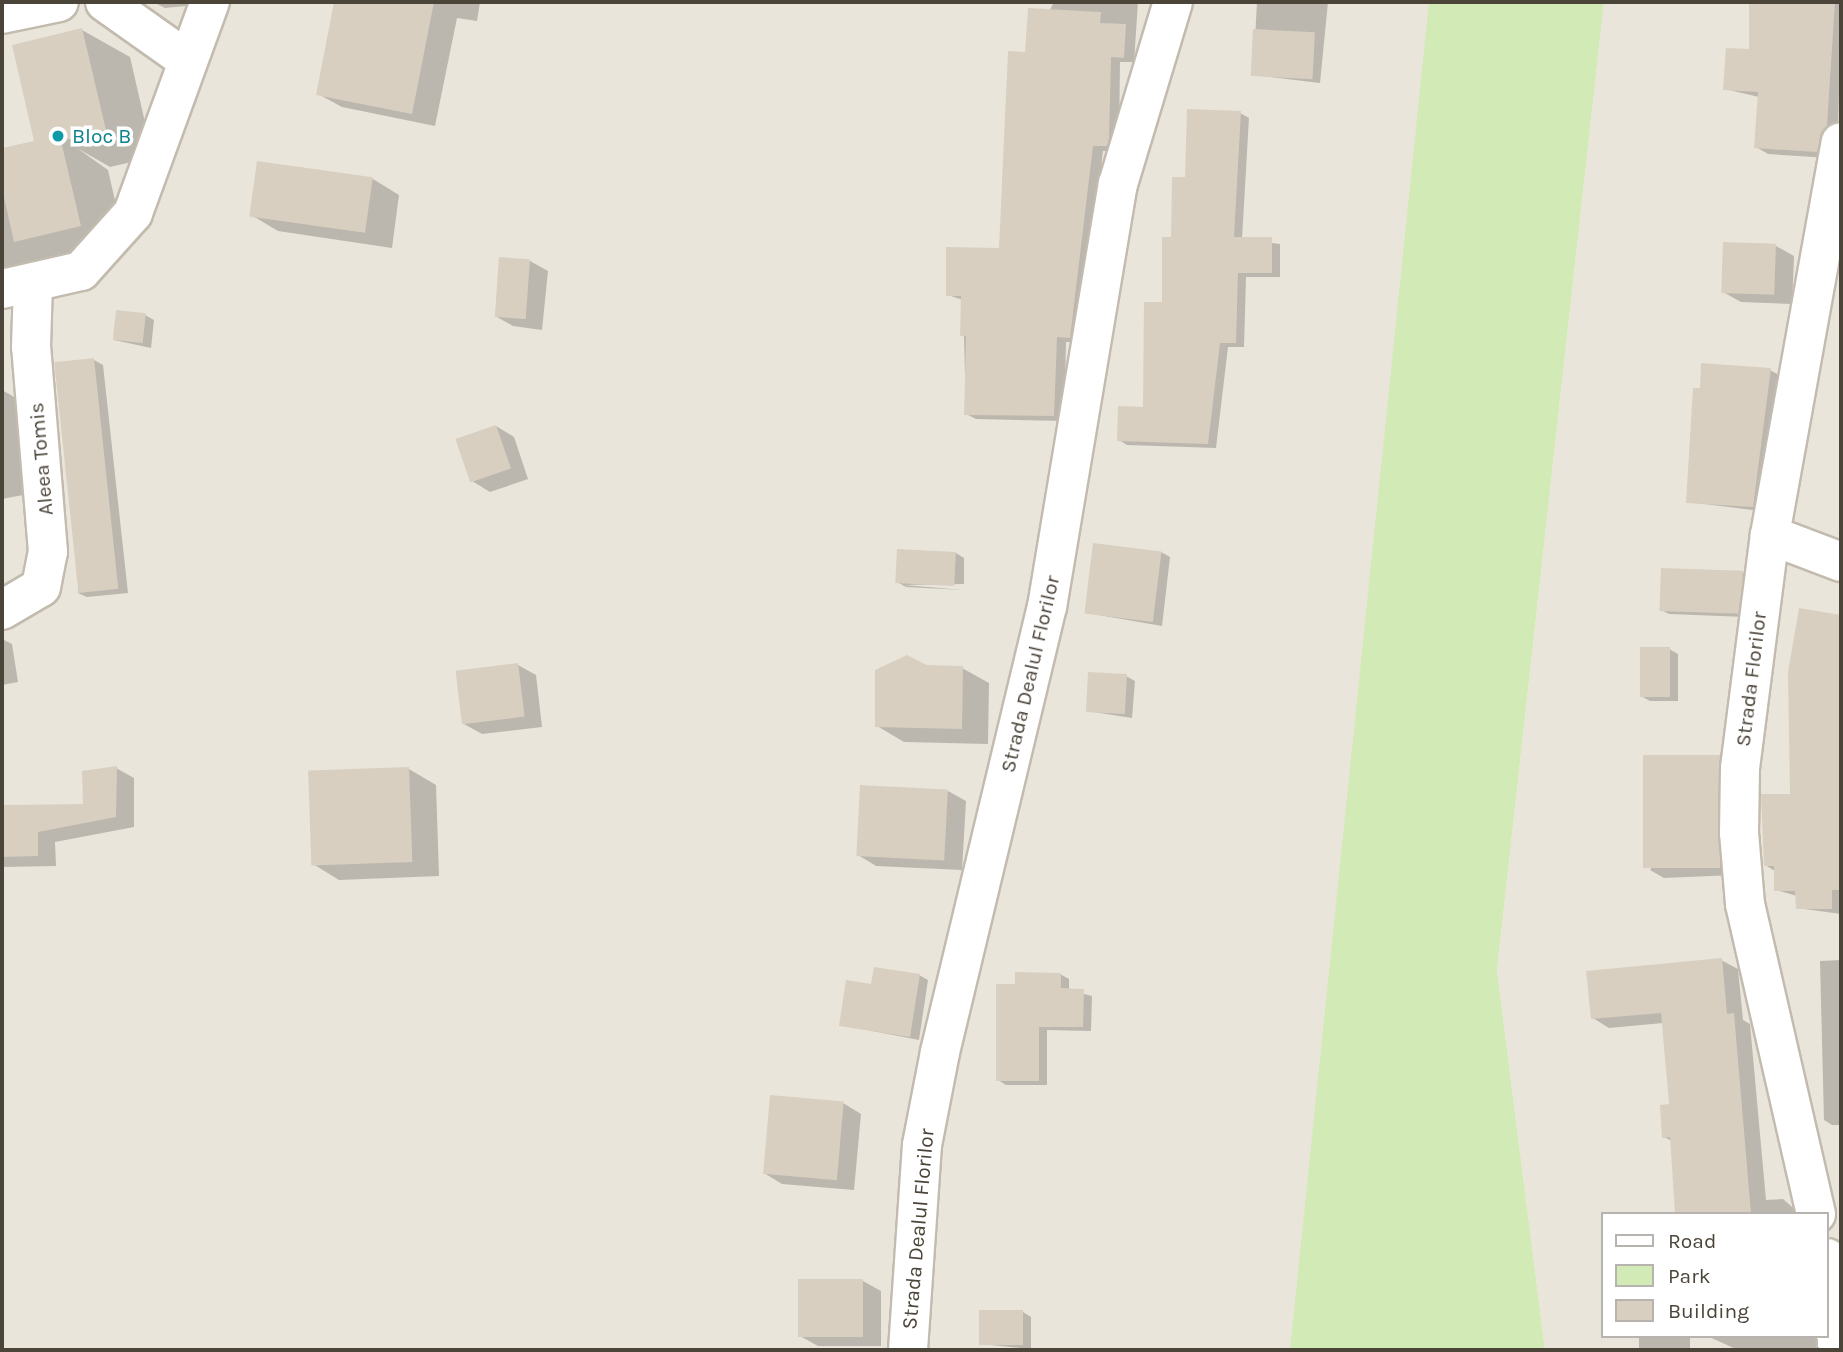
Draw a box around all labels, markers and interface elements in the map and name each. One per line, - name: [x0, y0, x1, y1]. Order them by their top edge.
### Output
- place label: Bloc B: [72, 123, 131, 149]
- marker: Bloc B: [50, 128, 66, 144]
- street label: Aleea Tomis: [24, 401, 58, 517]
- street label: Strada Dealul Florilor: [995, 573, 1065, 775]
- street label: Strada Florilor: [1730, 610, 1772, 748]
- street label: Strada Dealul Florilor: [897, 1128, 939, 1330]
- legend: [1602, 1212, 1829, 1338]
- text: Road: [1668, 1229, 1716, 1253]
- text: Park: [1668, 1264, 1711, 1288]
- text: Building: [1668, 1299, 1749, 1323]

